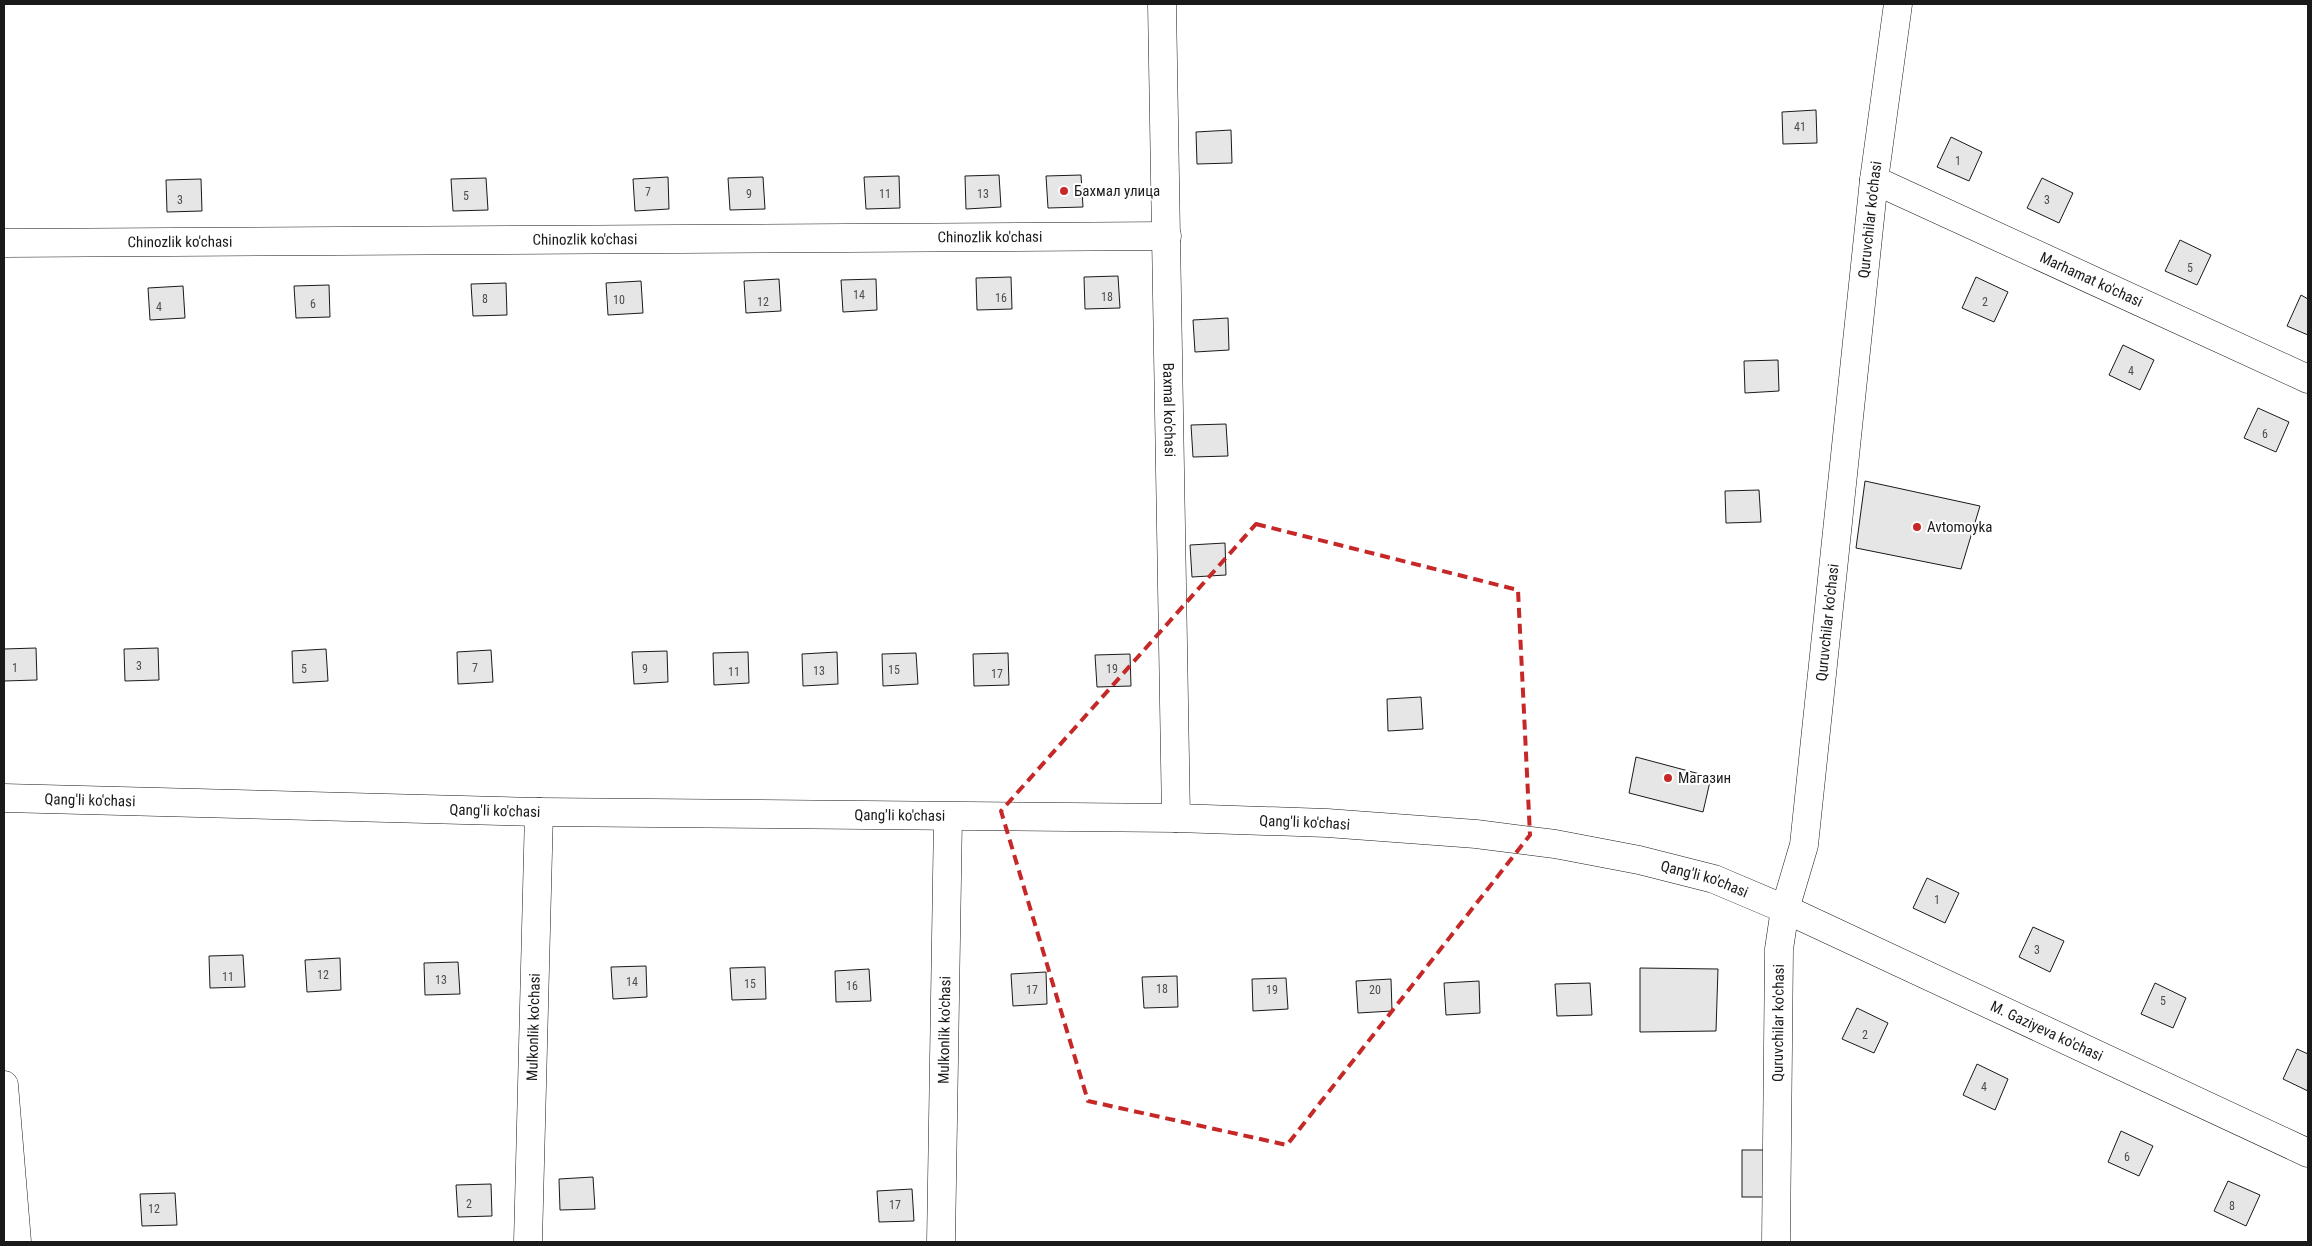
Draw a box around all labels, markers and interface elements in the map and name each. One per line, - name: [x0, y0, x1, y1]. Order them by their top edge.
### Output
- house number: 41: [1794, 120, 1806, 134]
- house number: 1: [1955, 154, 1961, 168]
- street label: Quruvchilar ko'chasi: [1855, 160, 1885, 279]
- place label: Бахмал улица: [1074, 182, 1160, 200]
- house number: 7: [645, 185, 651, 199]
- marker: Бахмал улица: [1058, 185, 1070, 197]
- house number: 9: [746, 187, 752, 201]
- house number: 11: [879, 187, 891, 201]
- house number: 13: [977, 187, 989, 201]
- house number: 5: [463, 189, 469, 203]
- house number: 3: [177, 193, 183, 207]
- house number: 3: [2044, 193, 2050, 207]
- street label: Сhinozlik ko'chasi: [938, 228, 1042, 246]
- street label: Сhinozlik ko'chasi: [533, 230, 637, 249]
- street label: Сhinozlik ko'chasi: [128, 233, 232, 251]
- street label: Marhamat ko'chasi: [2037, 248, 2146, 311]
- house number: 5: [2187, 261, 2193, 275]
- house number: 14: [853, 288, 865, 302]
- house number: 18: [1101, 290, 1113, 304]
- house number: 16: [995, 291, 1007, 305]
- house number: 8: [482, 292, 488, 306]
- house number: 10: [613, 293, 625, 307]
- house number: 12: [757, 295, 769, 309]
- house number: 2: [1982, 295, 1988, 309]
- house number: 6: [310, 297, 316, 311]
- house number: 4: [156, 300, 162, 314]
- street label: Baхmal ko'chasi: [1159, 363, 1179, 457]
- house number: 4: [2128, 364, 2134, 378]
- house number: 6: [2262, 427, 2268, 441]
- place label: Avtomoyka: [1927, 518, 1992, 536]
- marker: Avtomoyka: [1911, 521, 1923, 533]
- street label: Quruvchilar ko'chasi: [1812, 563, 1843, 682]
- house number: 3: [136, 659, 142, 673]
- house number: 1: [12, 661, 18, 675]
- house number: 7: [472, 661, 478, 675]
- house number: 5: [301, 662, 307, 676]
- house number: 9: [642, 662, 648, 676]
- house number: 19: [1106, 662, 1118, 676]
- house number: 15: [888, 663, 900, 677]
- house number: 13: [813, 664, 825, 678]
- house number: 11: [728, 665, 740, 679]
- house number: 17: [991, 667, 1003, 681]
- place label: Магазин: [1678, 769, 1731, 787]
- marker: Магазин: [1662, 772, 1674, 784]
- street label: Qang'li ko'chasi: [44, 790, 136, 810]
- street label: Qang'li ko'chasi: [449, 801, 541, 821]
- street label: Qang'li ko'chasi: [854, 806, 945, 825]
- street label: Qang'li ko'chasi: [1259, 812, 1351, 834]
- street label: Qang'li ko'chasi: [1659, 857, 1751, 901]
- house number: 1: [1934, 893, 1940, 907]
- house number: 3: [2034, 943, 2040, 957]
- street label: Quruvchilar ko'chasi: [1769, 964, 1788, 1082]
- house number: 12: [317, 968, 329, 982]
- house number: 11: [222, 970, 234, 984]
- house number: 13: [435, 973, 447, 987]
- street label: Mulkonlik ko'chasi: [523, 973, 544, 1081]
- house number: 14: [626, 975, 638, 989]
- street label: Mulkonlik ko'chasi: [935, 976, 954, 1084]
- house number: 15: [744, 977, 756, 991]
- house number: 16: [846, 979, 858, 993]
- house number: 18: [1156, 982, 1168, 996]
- house number: 17: [1026, 983, 1038, 997]
- house number: 19: [1266, 983, 1278, 997]
- house number: 20: [1369, 983, 1381, 997]
- house number: 5: [2160, 994, 2166, 1008]
- street label: M. Gaziyeva ko'chasi: [1988, 997, 2106, 1065]
- house number: 2: [1862, 1028, 1868, 1042]
- house number: 4: [1981, 1080, 1987, 1094]
- house number: 6: [2124, 1150, 2130, 1164]
- house number: 2: [466, 1197, 472, 1211]
- house number: 17: [889, 1198, 901, 1212]
- house number: 8: [2229, 1199, 2235, 1213]
- house number: 12: [148, 1202, 160, 1216]

